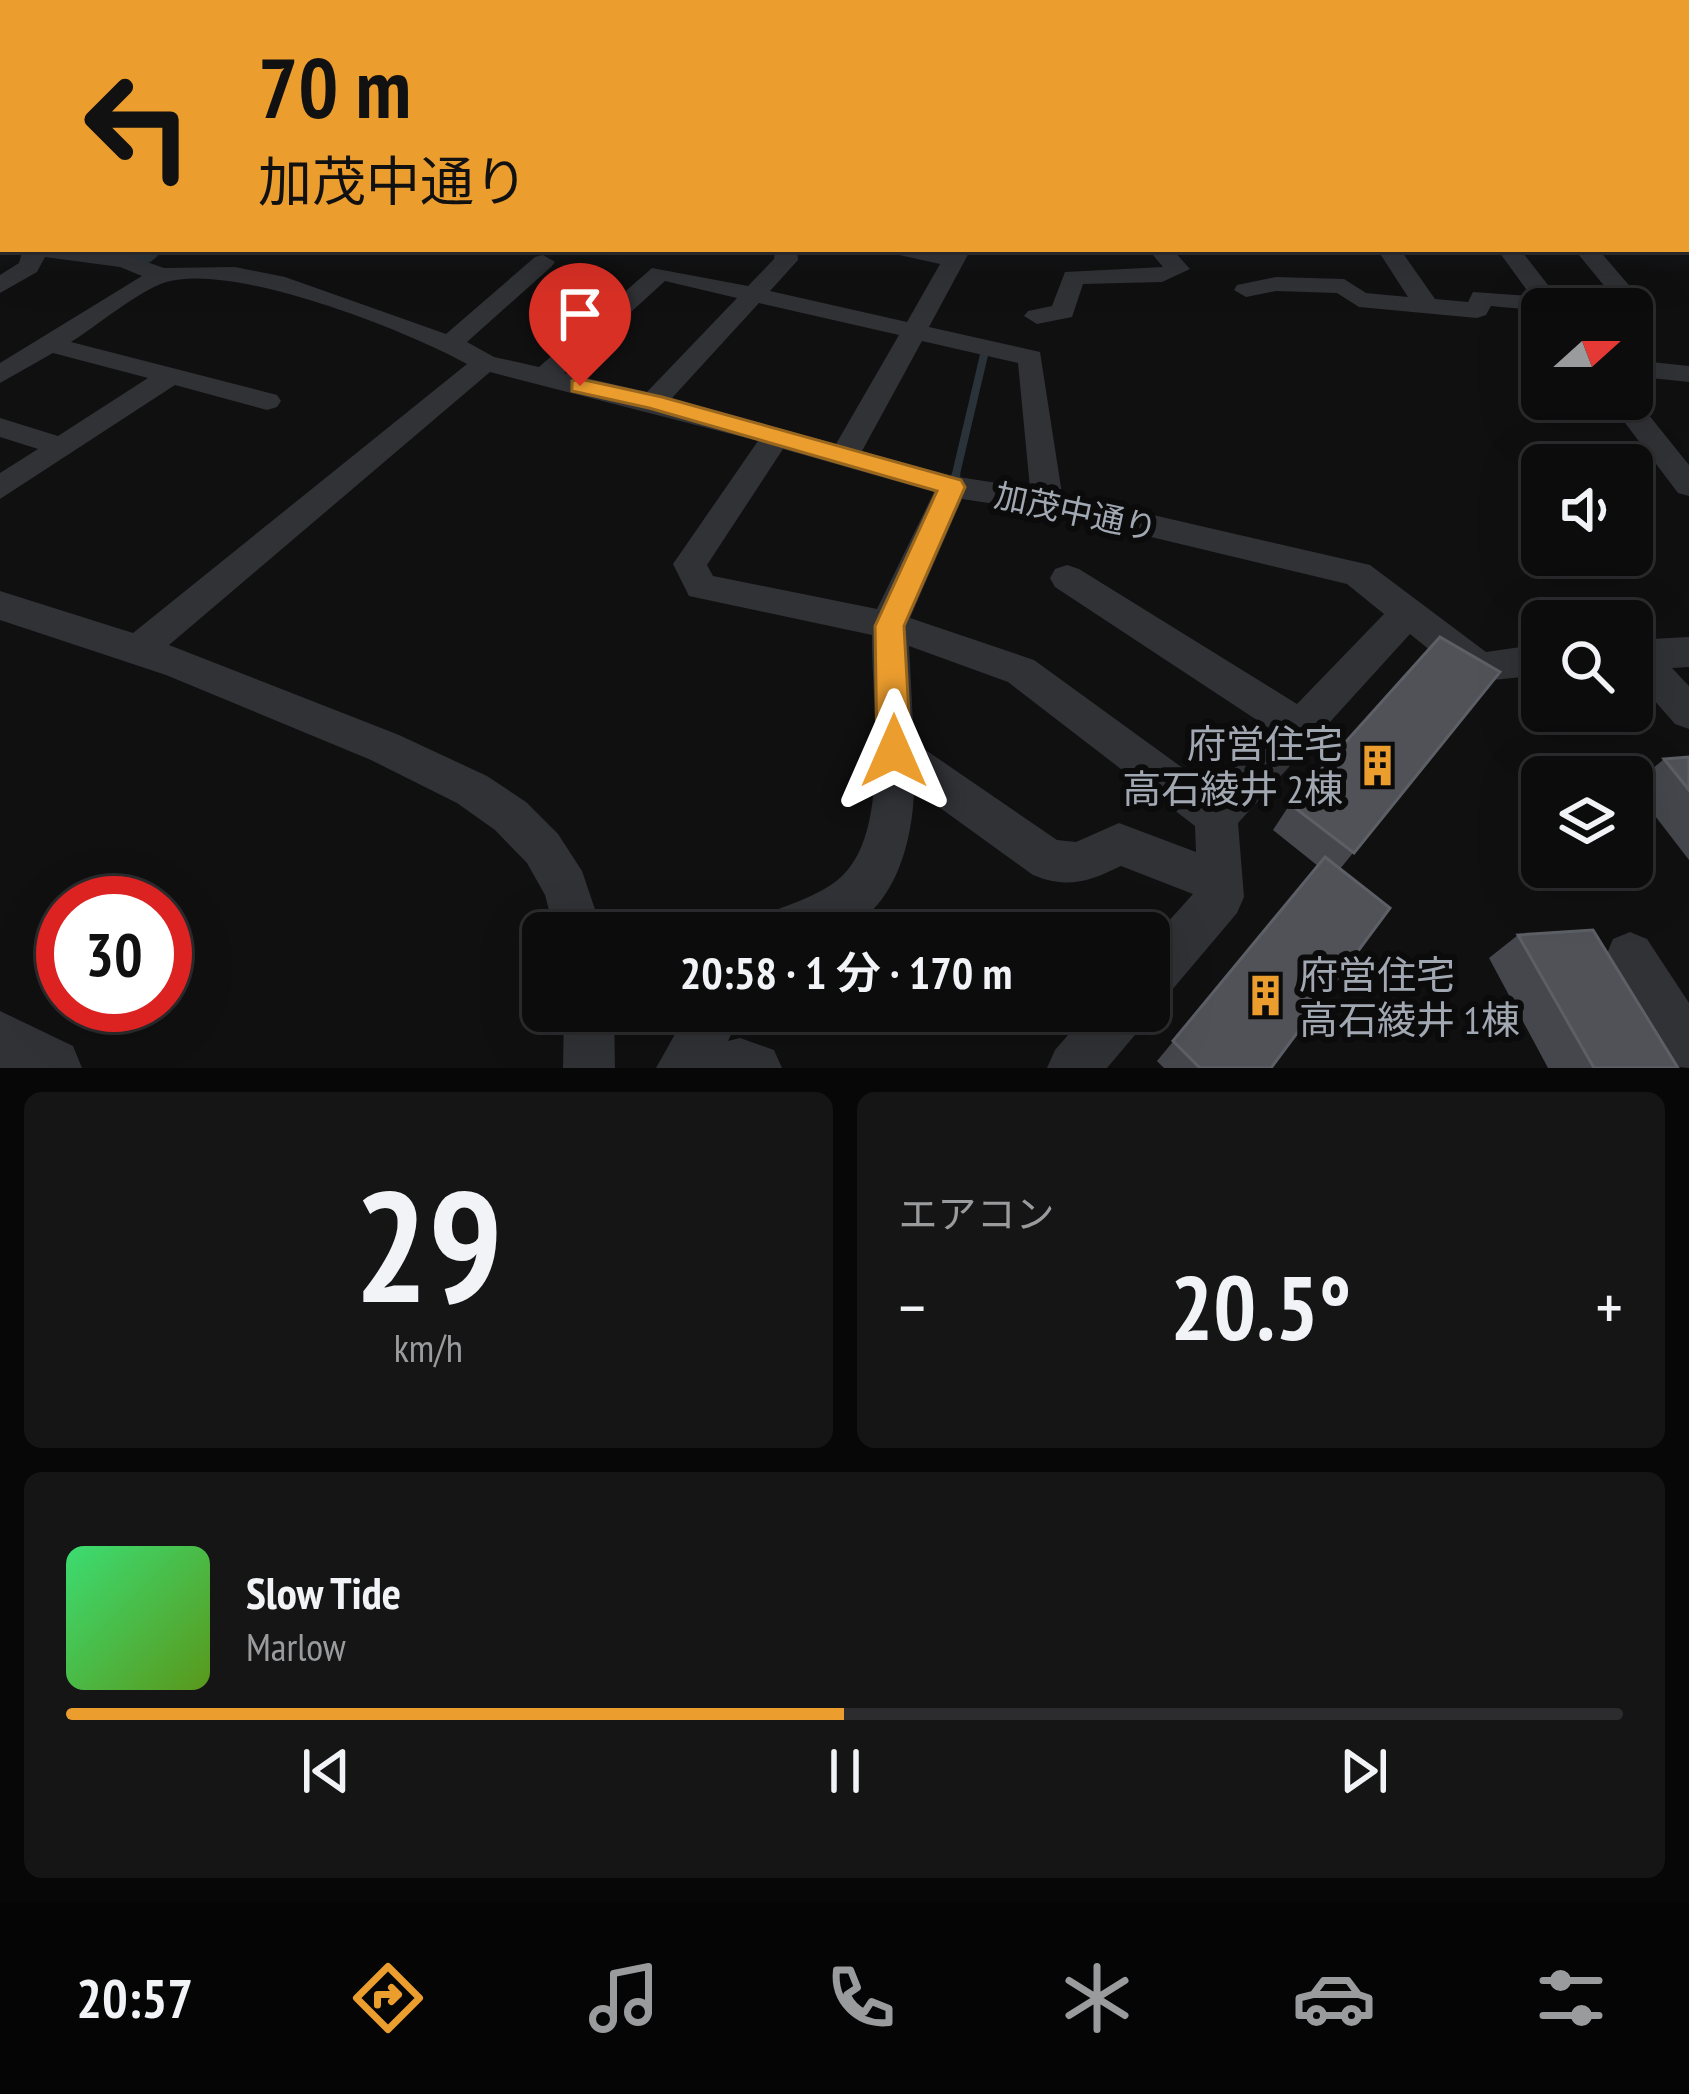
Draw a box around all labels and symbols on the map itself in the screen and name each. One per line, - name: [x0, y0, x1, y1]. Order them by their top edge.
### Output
- pin: [529, 263, 631, 386]
- north arrow: [1521, 288, 1653, 420]
- street label: 加茂中通り: [991, 473, 1161, 549]
- position arrow: [831, 688, 957, 814]
- place label: 府営住宅 高石綾井 2棟: [1122, 718, 1343, 814]
- building icon: 府営住宅 高石綾井 2棟: [1354, 742, 1400, 788]
- speed limit sign: 30: [36, 876, 192, 1032]
- place label: 府営住宅 高石綾井 1棟: [1299, 949, 1520, 1045]
- building icon: 府営住宅 高石綾井 1棟: [1242, 973, 1288, 1019]

